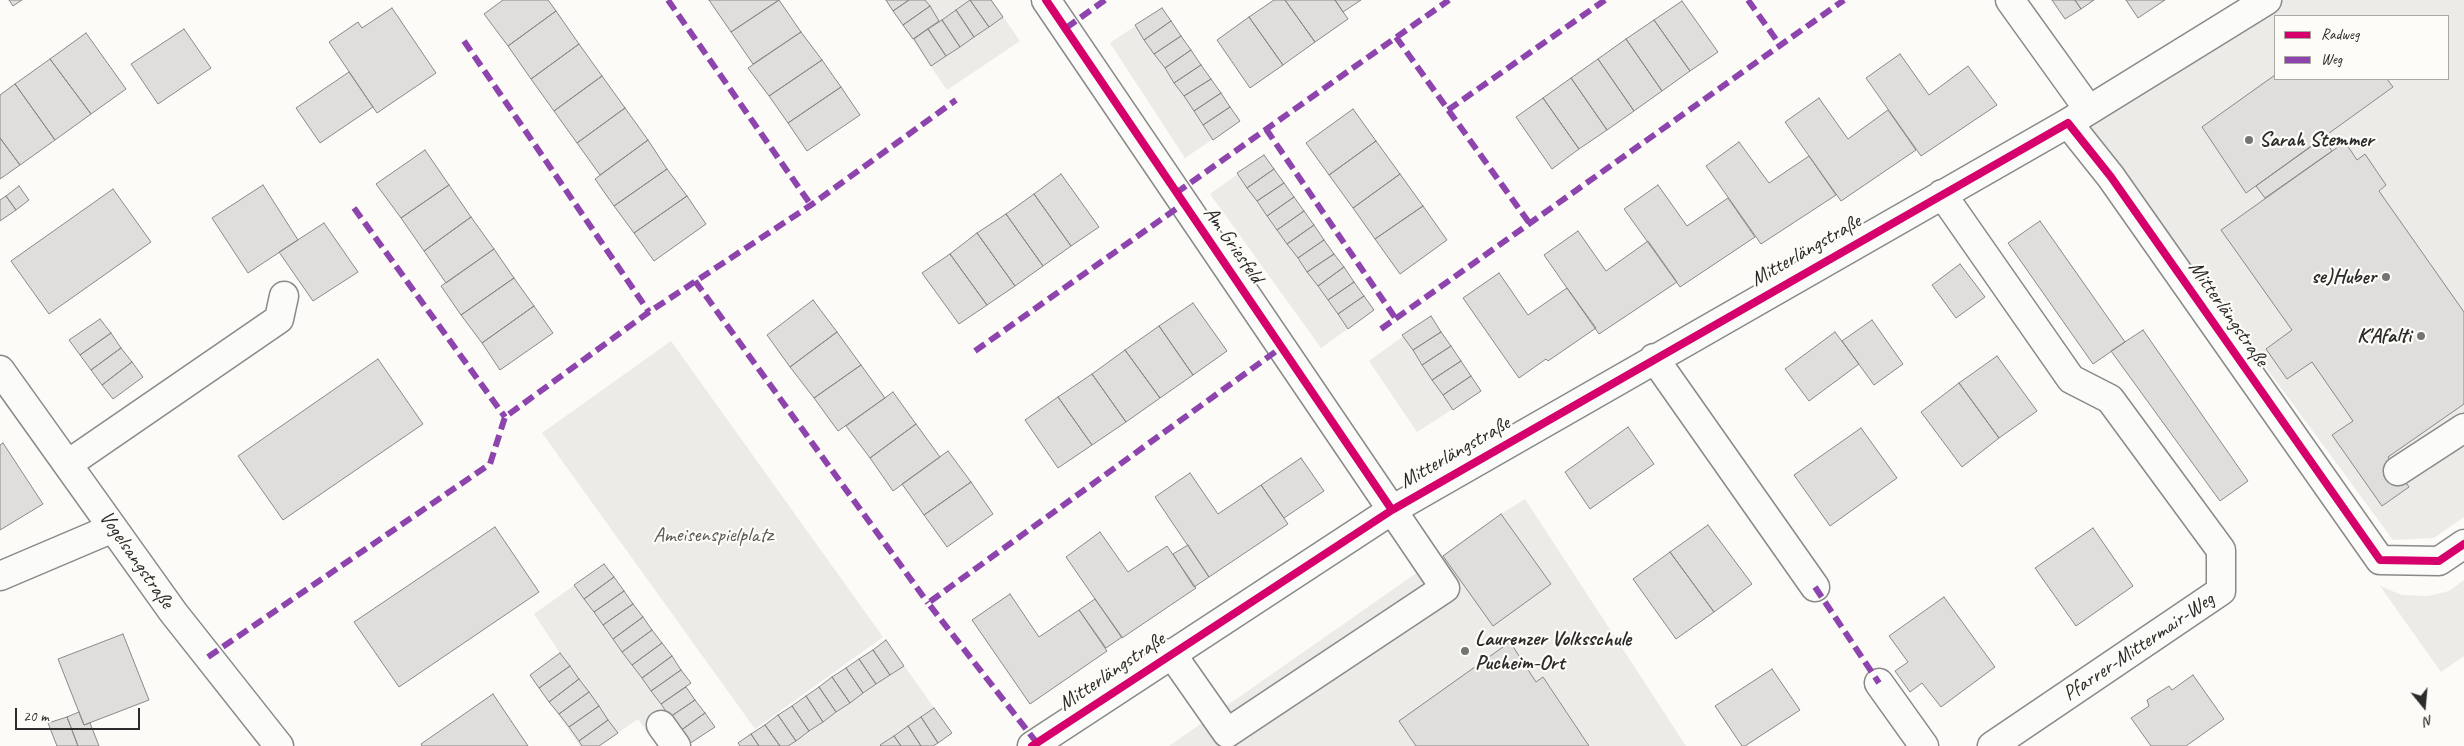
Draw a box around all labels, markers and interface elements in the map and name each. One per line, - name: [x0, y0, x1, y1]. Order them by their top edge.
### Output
- legend: [2274, 15, 2449, 80]
- text: Radweg: [2321, 25, 2359, 44]
- text: Weg: [2321, 50, 2342, 69]
- place label: Sarah Stemmer: [2259, 127, 2374, 153]
- marker: Sarah Stemmer: [2243, 134, 2255, 146]
- street label: Am Griesfeld: [1197, 202, 1269, 288]
- street label: Mitterlängstraße: [1746, 209, 1866, 293]
- street label: Mitterlängstraße: [2182, 256, 2274, 372]
- place label: se)Huber: [2311, 264, 2376, 290]
- marker: se)Huber: [2380, 271, 2392, 283]
- place label: K'Afalti: [2357, 323, 2411, 349]
- marker: K'Afalti: [2415, 330, 2427, 342]
- street label: Mitterlängstraße: [1395, 411, 1515, 495]
- street label: Vogelsangstraße: [93, 506, 179, 614]
- park label: Ameisenspielplatz: [653, 522, 773, 548]
- street label: Pfarrer-Mittermair-Weg: [2058, 587, 2220, 707]
- place label: Laurenzer Volksschule Pucheim-Ort: [1475, 626, 1631, 676]
- street label: Mitterlängstraße: [1054, 627, 1170, 717]
- marker: Laurenzer Volksschule Pucheim-Ort: [1459, 645, 1471, 657]
- north arrow: [2399, 681, 2449, 731]
- scale bar: [18, 698, 142, 730]
- text: 20 m: [23, 707, 49, 726]
- text: N: [2422, 711, 2435, 730]

